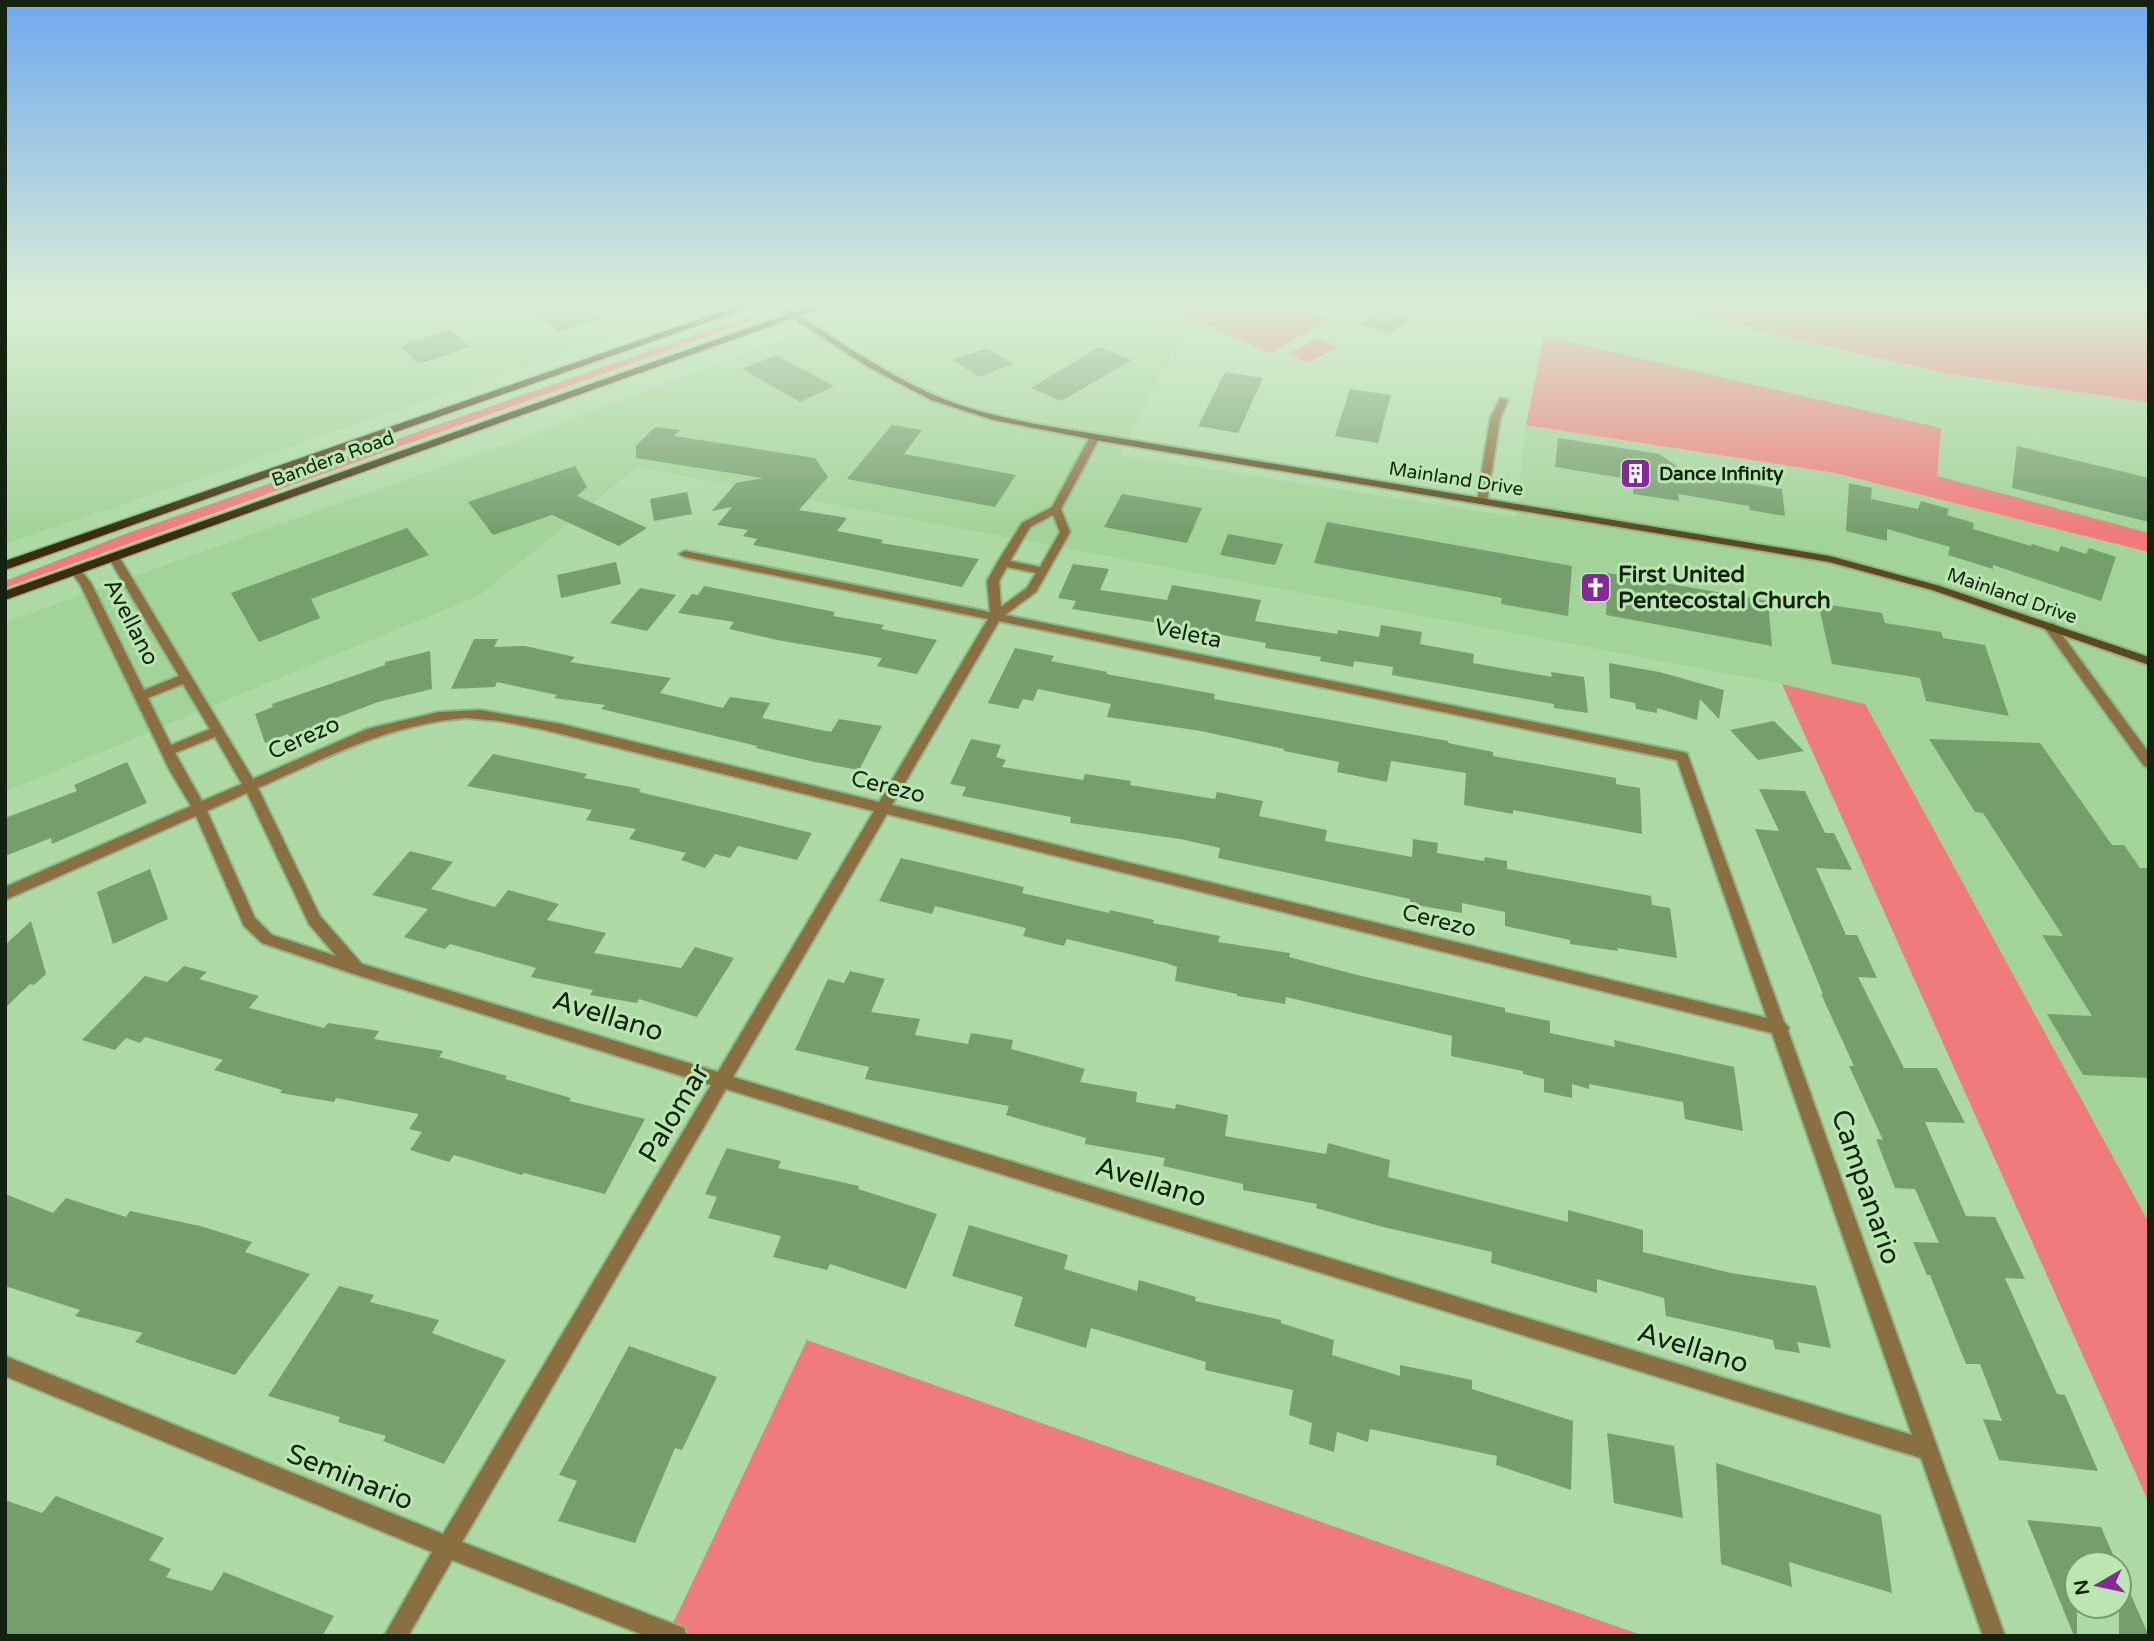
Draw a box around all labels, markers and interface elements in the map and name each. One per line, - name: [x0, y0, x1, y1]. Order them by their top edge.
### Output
- street label: Bandera Road: [269, 427, 397, 491]
- street label: Mainland Drive: [1387, 457, 1525, 501]
- building icon: Dance Infinity: [1619, 457, 1653, 491]
- place label: Dance Infinity: [1659, 463, 1784, 486]
- place label: First United Pentecostal Church: [1618, 561, 1831, 615]
- street label: Mainland Drive: [1944, 563, 2080, 629]
- church icon: First United Pentecostal Church: [1578, 571, 1612, 605]
- street label: Avellano: [97, 574, 165, 670]
- street label: Veleta: [1152, 613, 1224, 655]
- street label: Cerezo: [264, 710, 344, 766]
- street label: Cerezo: [848, 764, 928, 810]
- street label: Cerezo: [1399, 898, 1479, 944]
- street label: Avellano: [548, 983, 668, 1049]
- street label: Palomar: [631, 1057, 717, 1169]
- street label: Campanario: [1824, 1105, 1908, 1269]
- street label: Avellano: [1091, 1149, 1211, 1215]
- street label: Avellano: [1633, 1315, 1753, 1381]
- street label: Seminario: [282, 1436, 418, 1518]
- north arrow: [2063, 1550, 2133, 1620]
- text: N: [2070, 1578, 2094, 1597]

